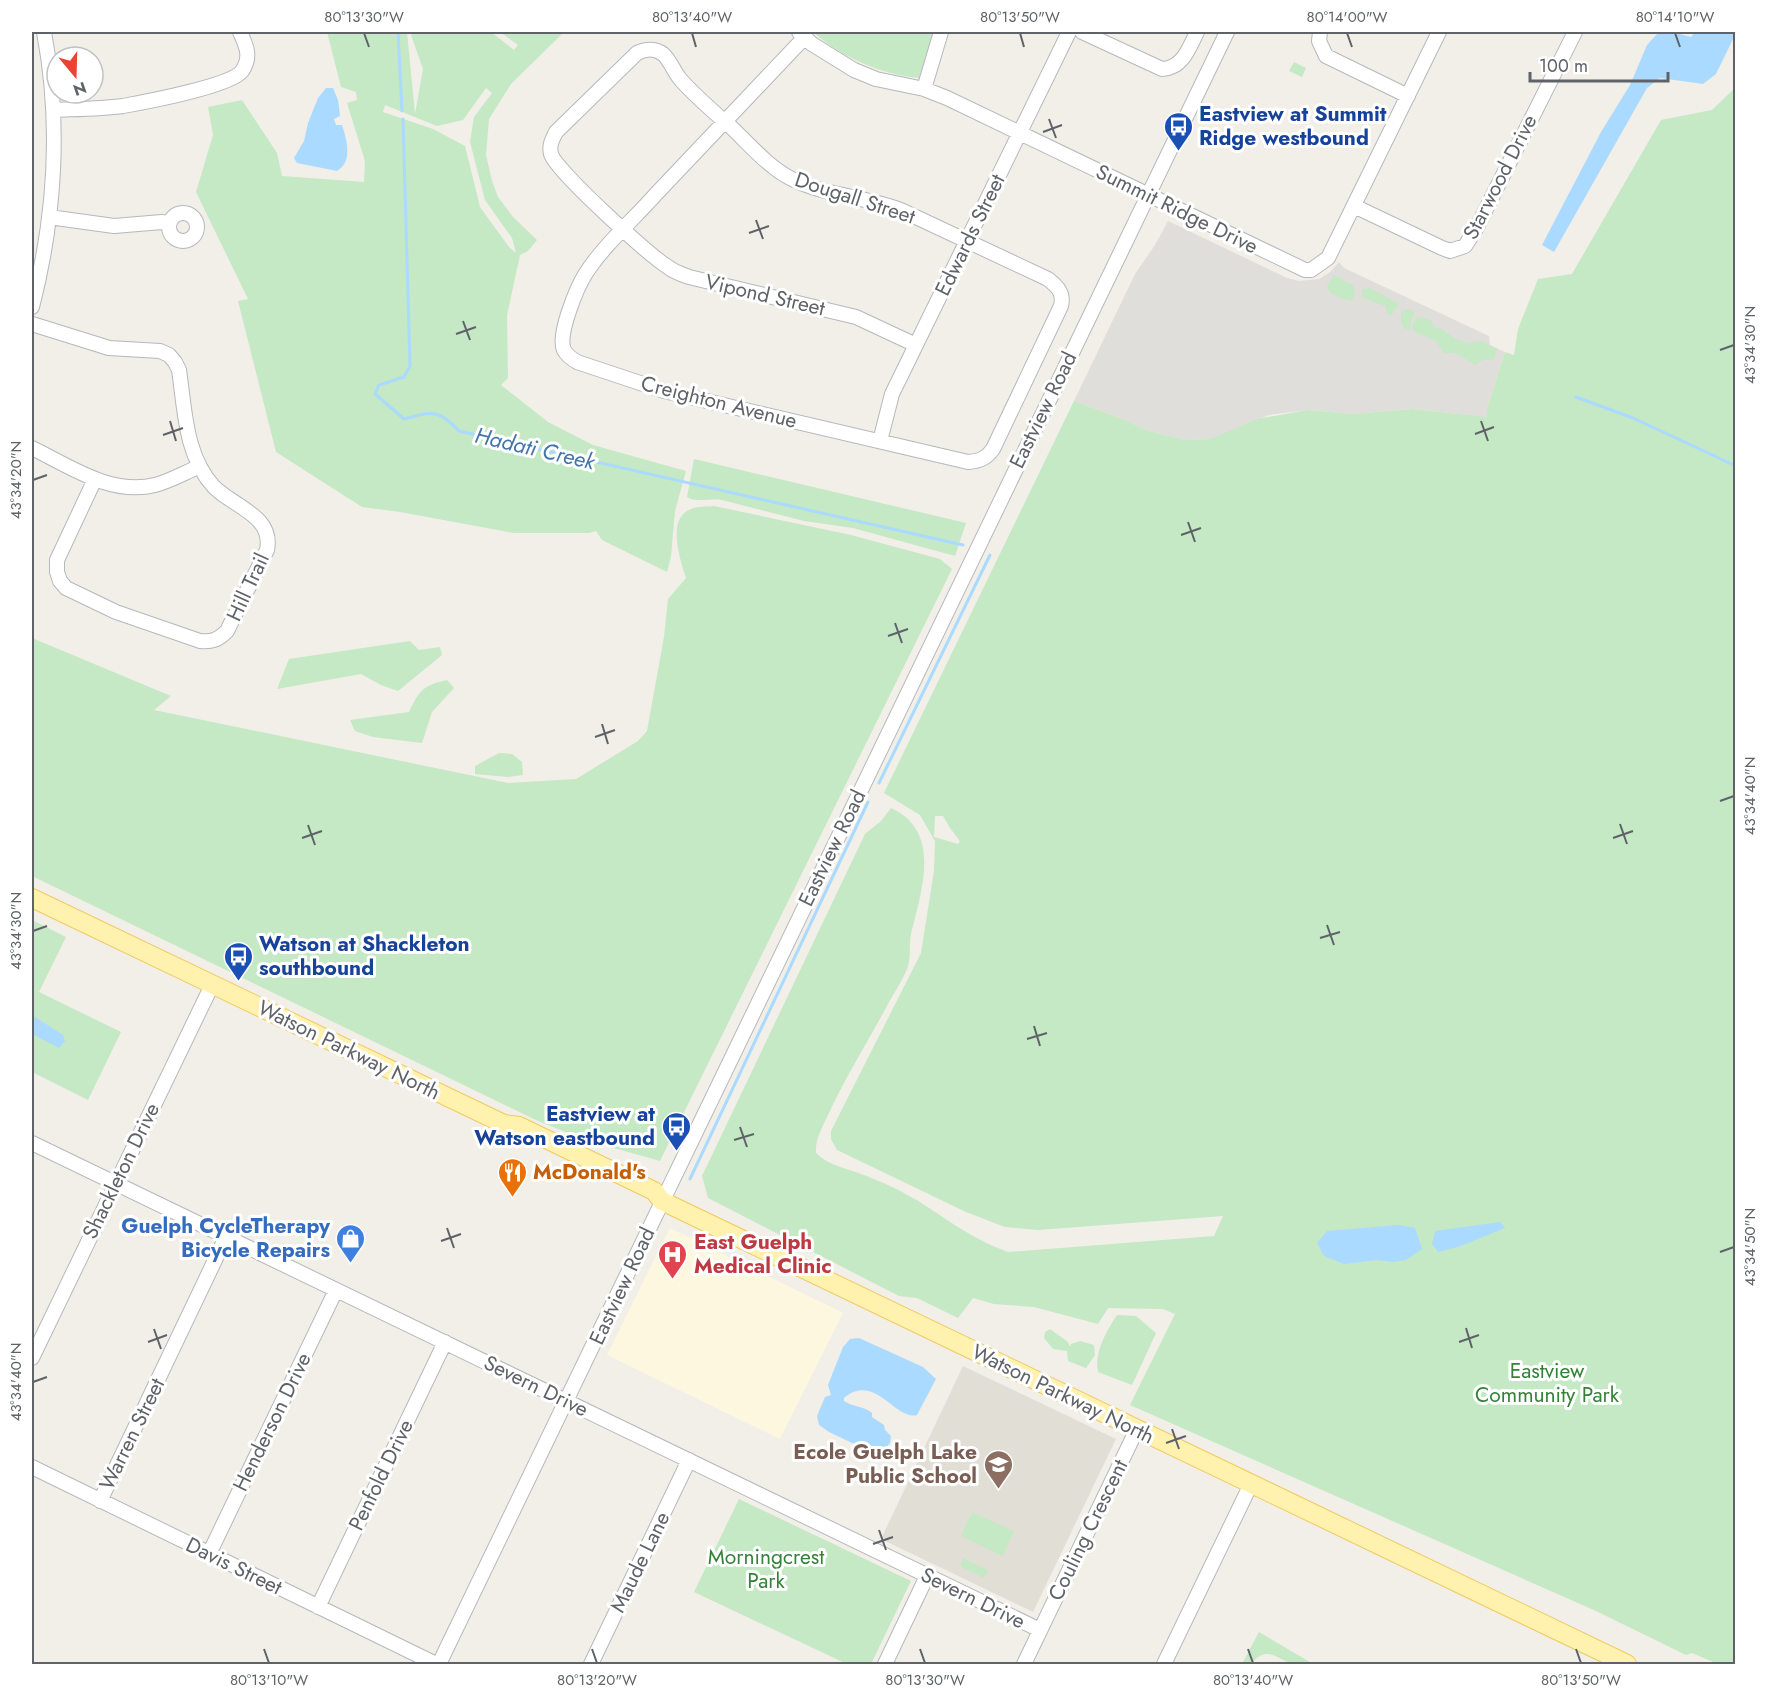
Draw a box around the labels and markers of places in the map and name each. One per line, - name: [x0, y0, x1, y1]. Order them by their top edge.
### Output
- place label: Eastview at Summit Ridge westbound: [1199, 99, 1387, 153]
- bus stop icon: Eastview at Summit Ridge westbound: [1162, 110, 1194, 152]
- place label: Watson at Shackleton southbound: [259, 929, 470, 983]
- bus stop icon: Watson at Shackleton southbound: [222, 940, 254, 982]
- place label: Eastview at Watson eastbound: [474, 1099, 655, 1153]
- bus stop icon: Eastview at Watson eastbound: [660, 1110, 692, 1152]
- restaurant icon: McDonald's: [496, 1156, 528, 1198]
- place label: McDonald's: [533, 1157, 646, 1187]
- place label: Guelph CycleTherapy Bicycle Repairs: [121, 1211, 331, 1265]
- shop icon: Guelph CycleTherapy Bicycle Repairs: [335, 1222, 367, 1264]
- place label: East Guelph Medical Clinic: [694, 1227, 832, 1281]
- hospital icon: East Guelph Medical Clinic: [657, 1238, 689, 1280]
- place label: Ecole Guelph Lake Public School: [793, 1437, 977, 1491]
- school or university icon: Ecole Guelph Lake Public School: [982, 1448, 1014, 1490]

